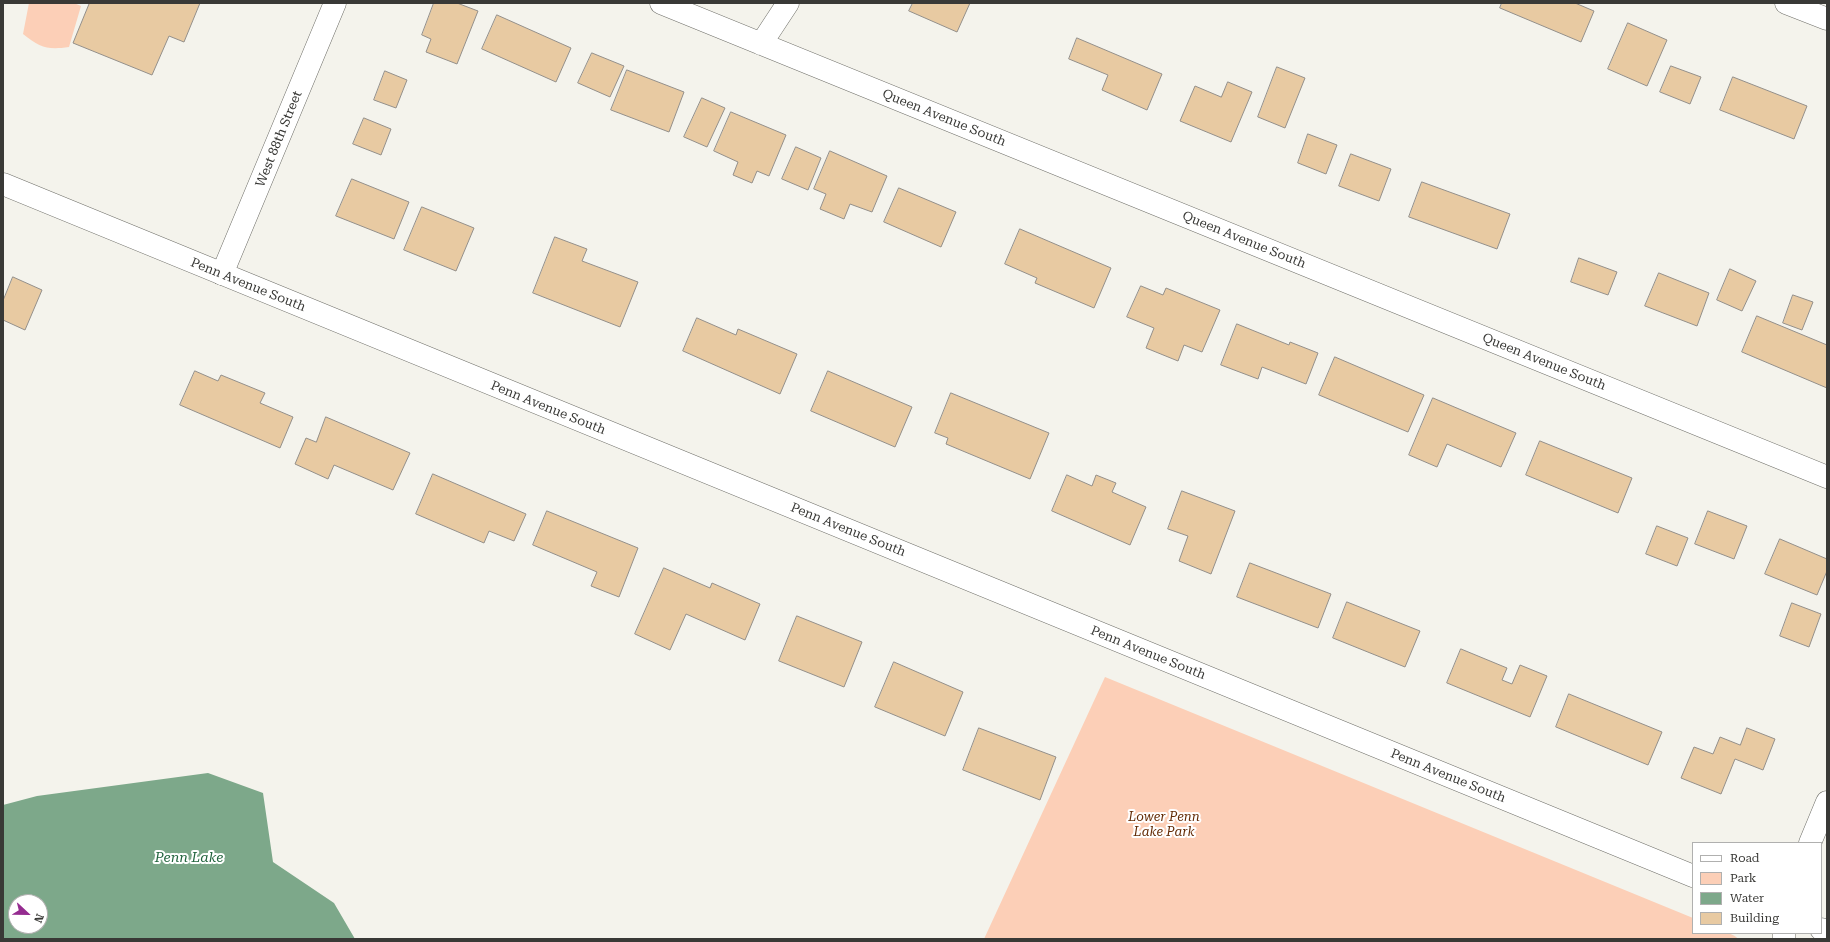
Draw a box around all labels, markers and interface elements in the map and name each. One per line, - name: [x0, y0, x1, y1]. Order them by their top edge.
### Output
- street label: Queen Avenue South: [880, 86, 1008, 150]
- street label: West 88th Street: [253, 89, 305, 189]
- street label: Queen Avenue South: [1180, 208, 1308, 272]
- street label: Penn Avenue South: [188, 255, 308, 315]
- street label: Queen Avenue South: [1480, 330, 1608, 394]
- street label: Penn Avenue South: [488, 378, 608, 438]
- street label: Penn Avenue South: [788, 500, 908, 560]
- street label: Penn Avenue South: [1088, 623, 1208, 683]
- street label: Penn Avenue South: [1388, 746, 1508, 806]
- park label: Lower Penn Lake Park: [1128, 809, 1200, 840]
- legend: [1692, 842, 1822, 934]
- water label: Penn Lake: [155, 850, 223, 866]
- text: Road: [1730, 851, 1759, 865]
- text: Park: [1730, 871, 1756, 885]
- text: Water: [1730, 891, 1764, 905]
- north arrow: [8, 894, 48, 934]
- text: Building: [1730, 911, 1779, 925]
- text: N: [31, 912, 46, 925]

